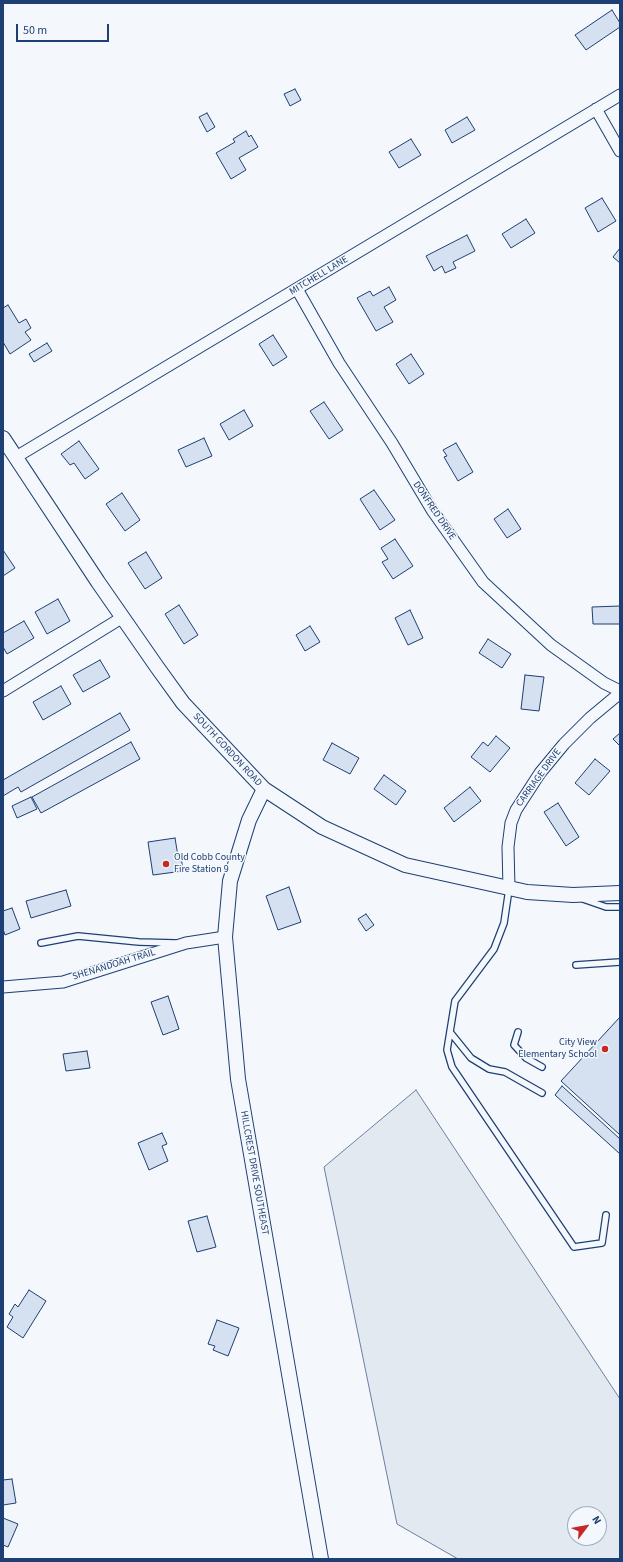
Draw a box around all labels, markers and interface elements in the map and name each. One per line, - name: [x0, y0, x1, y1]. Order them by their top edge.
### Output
- scale bar: [18, 16, 111, 42]
- text: 50 m: [23, 22, 47, 39]
- street label: MITCHELL LANE: [287, 254, 351, 298]
- street label: DONFRED DRIVE: [410, 479, 458, 543]
- street label: SOUTH GORDON ROAD: [190, 711, 264, 789]
- street label: CARRIAGE DRIVE: [514, 747, 564, 809]
- place label: Old Cobb County Fire Station 9: [174, 852, 245, 876]
- marker: Old Cobb County Fire Station 9: [161, 859, 171, 869]
- street label: SHENANDOAH TRAIL: [71, 947, 157, 983]
- place label: City View Elementary School: [518, 1037, 597, 1060]
- marker: City View Elementary School: [600, 1044, 610, 1054]
- street label: HILLCREST DRIVE SOUTHEAST: [237, 1110, 271, 1236]
- north arrow: [567, 1506, 607, 1546]
- text: N: [588, 1513, 605, 1527]

